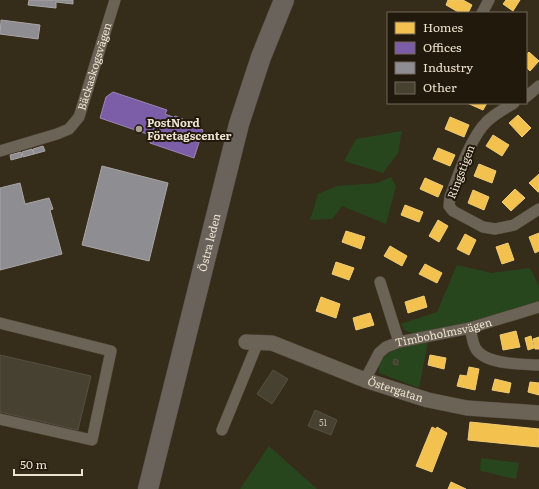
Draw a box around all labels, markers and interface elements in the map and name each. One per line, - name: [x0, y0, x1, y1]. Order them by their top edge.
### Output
- legend: [387, 12, 527, 104]
- text: Homes: [423, 18, 463, 36]
- street label: Bäckaskogsvägen: [73, 20, 115, 112]
- text: Offices: [423, 38, 462, 56]
- text: Industry: [423, 58, 473, 76]
- text: Other: [423, 78, 457, 96]
- place label: PostNord Företagscenter: [147, 114, 231, 143]
- marker: PostNord Företagscenter: [134, 124, 144, 134]
- street label: Ringstigen: [442, 142, 478, 201]
- street label: Östra leden: [193, 211, 223, 273]
- street label: Timboholmsvägen: [393, 313, 493, 350]
- street label: Östergatan: [366, 372, 426, 405]
- house number: 51: [319, 415, 327, 429]
- scale bar: [14, 451, 82, 477]
- text: 50 m: [20, 455, 47, 473]

